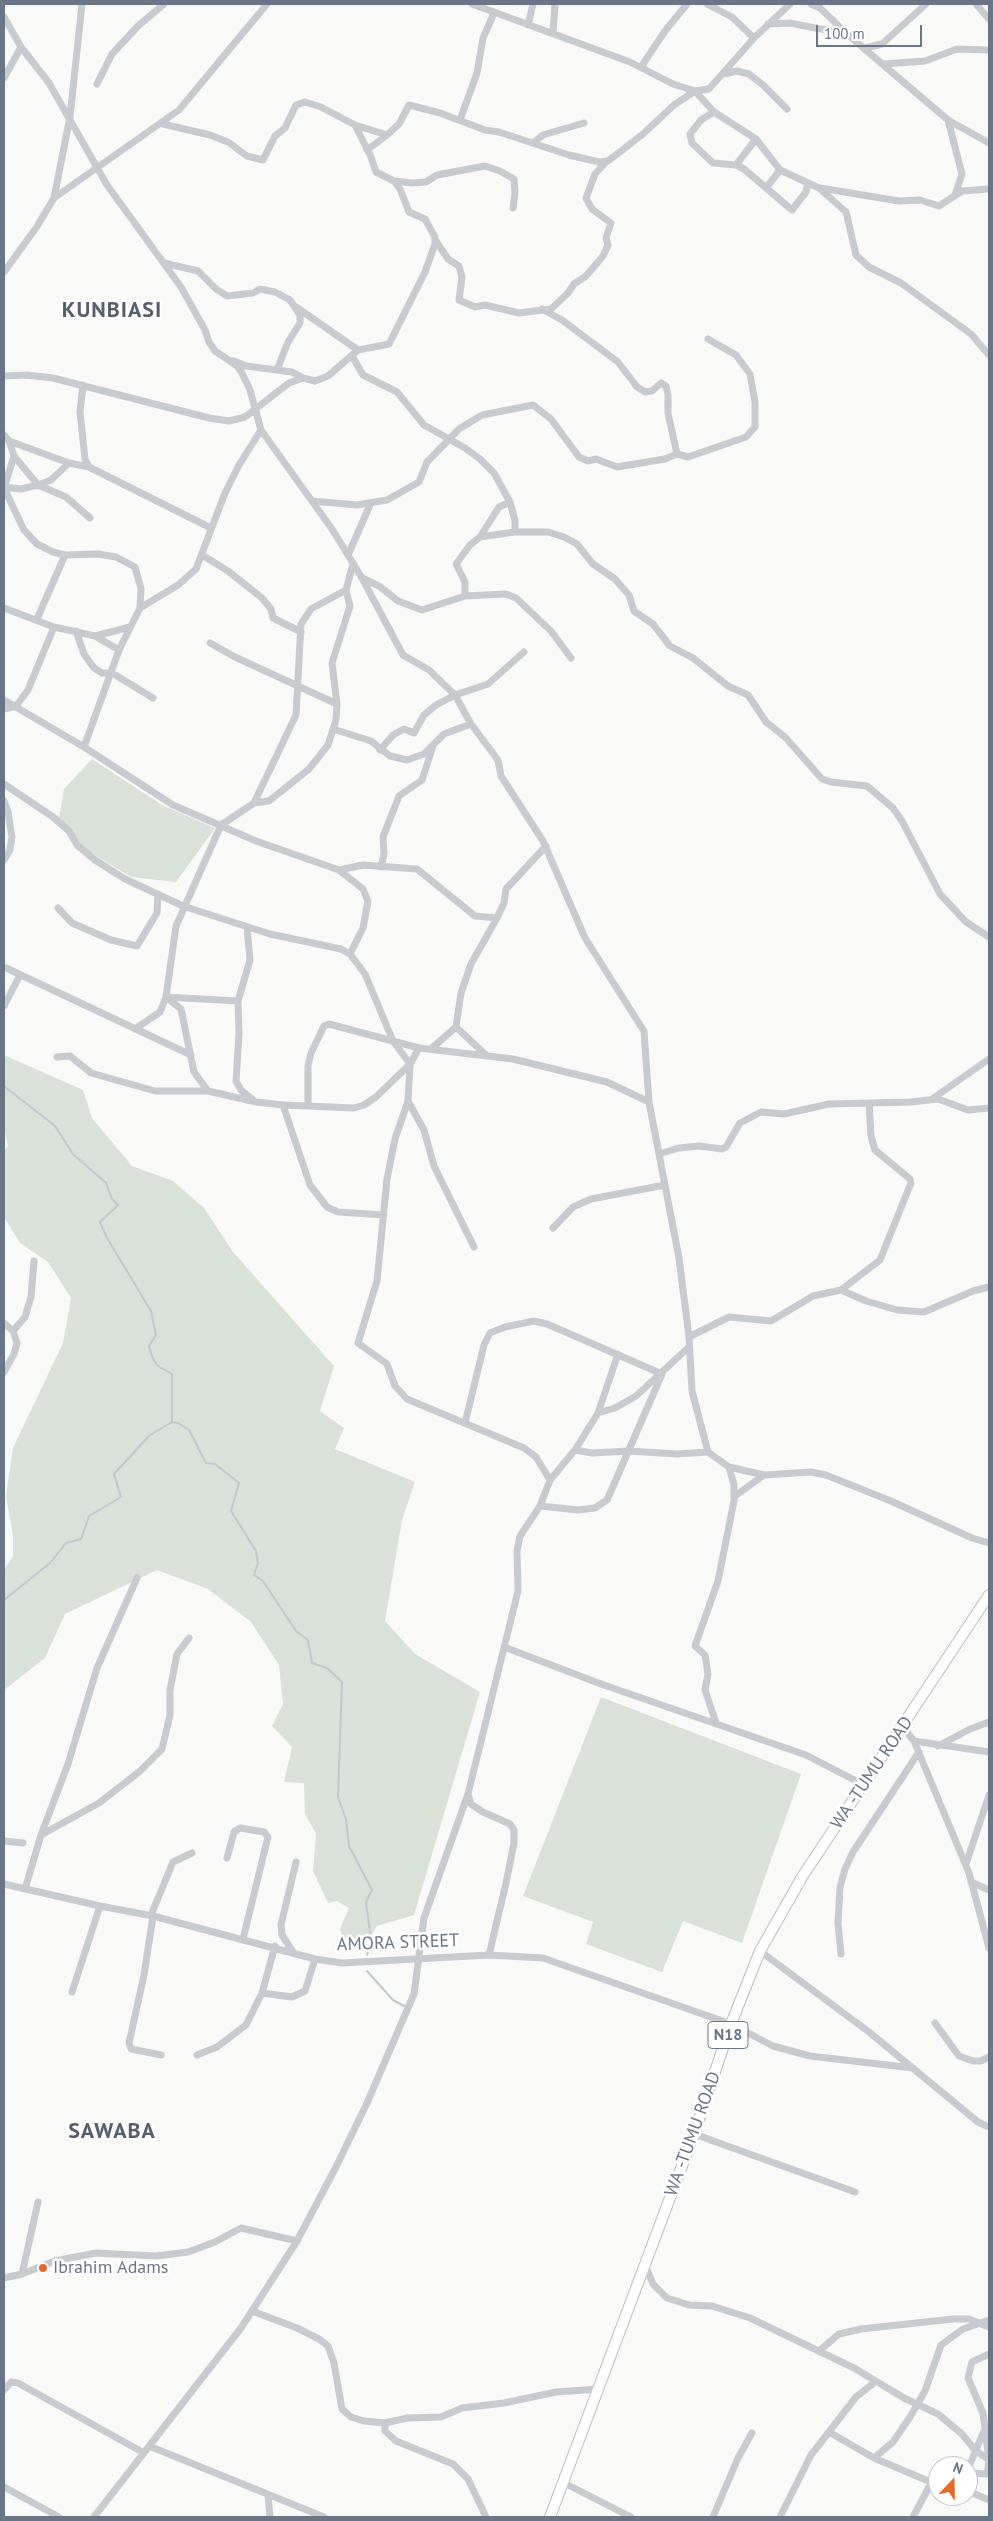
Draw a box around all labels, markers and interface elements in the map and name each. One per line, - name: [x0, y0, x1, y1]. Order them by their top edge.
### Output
- scale bar: [818, 15, 924, 47]
- text: 100 m: [824, 24, 865, 43]
- district label: KUNBIASI: [61, 298, 163, 324]
- street label: WA -TUMU ROAD: [826, 1713, 918, 1833]
- street label: AMORA STREET: [337, 1930, 459, 1956]
- road number: N18: [708, 2022, 748, 2048]
- street label: WA -TUMU ROAD: [660, 2069, 726, 2199]
- district label: SAWABA: [67, 2119, 157, 2145]
- place label: Ibrahim Adams: [53, 2257, 168, 2279]
- marker: Ibrahim Adams: [37, 2262, 49, 2274]
- north arrow: [928, 2456, 978, 2506]
- text: N: [950, 2458, 966, 2478]

